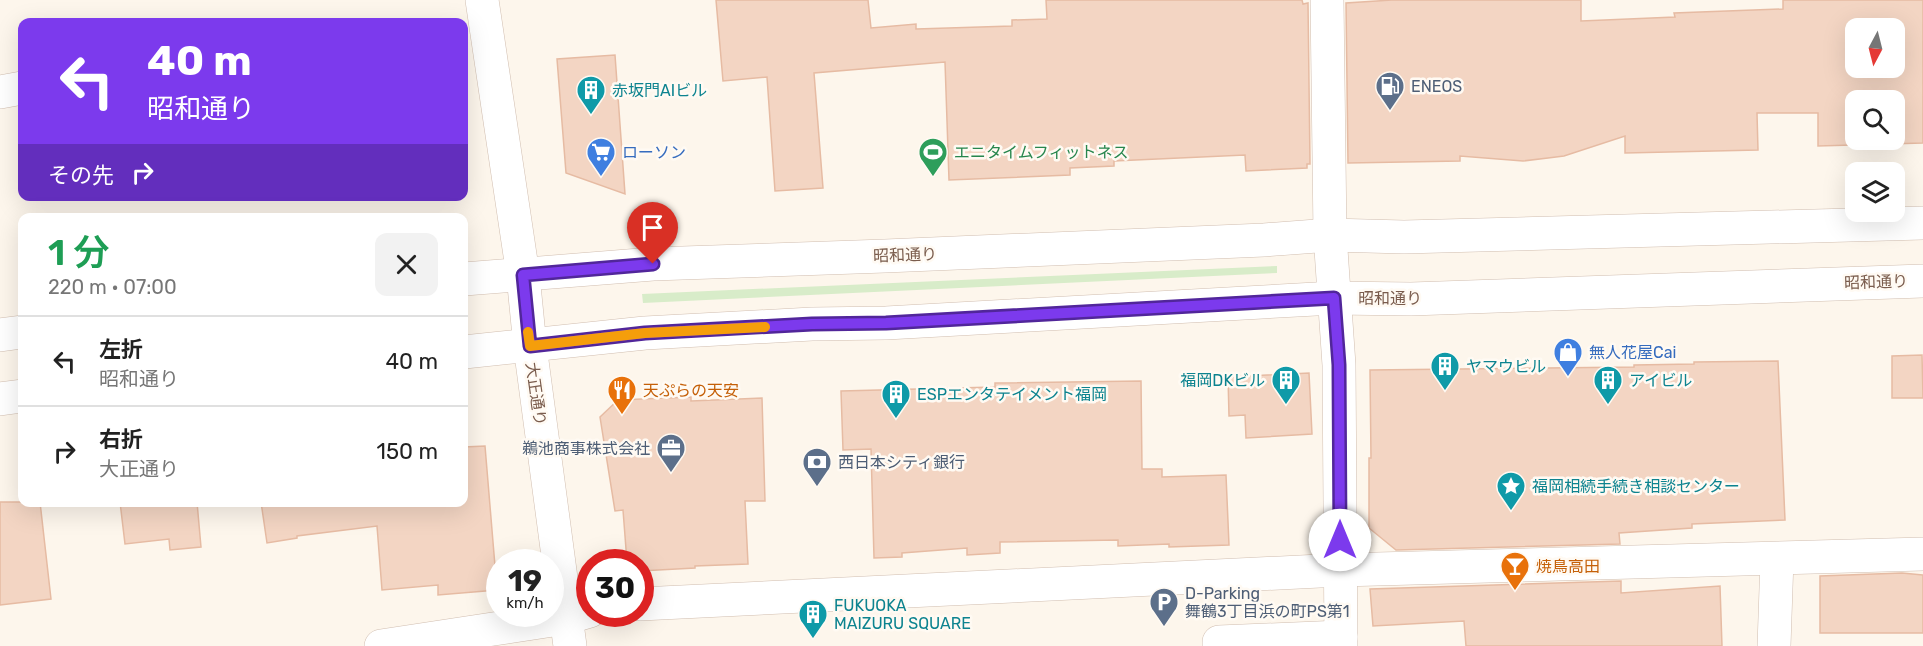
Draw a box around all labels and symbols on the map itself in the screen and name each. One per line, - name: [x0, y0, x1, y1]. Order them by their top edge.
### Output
- north arrow: [1845, 18, 1905, 78]
- fuel station icon: ENEOS: [1374, 70, 1406, 112]
- building icon: 赤坂門AIビル: [575, 74, 607, 116]
- place label: ENEOS: [1411, 77, 1462, 96]
- place label: 赤坂門AIビル: [612, 81, 707, 100]
- supermarket icon: ローソン: [585, 136, 617, 178]
- sports icon: エニタイムフィットネス: [917, 136, 949, 178]
- place label: ローソン: [622, 143, 686, 162]
- place label: エニタイムフィットネス: [954, 143, 1128, 162]
- pin: [627, 202, 678, 264]
- street label: 昭和通り: [873, 244, 937, 266]
- street label: 昭和通り: [1844, 271, 1908, 293]
- street label: 昭和通り: [1358, 289, 1422, 308]
- shop icon: 無人花屋Cai: [1552, 336, 1584, 378]
- place label: 無人花屋Cai: [1589, 343, 1676, 362]
- building icon: ヤマウビル: [1429, 350, 1461, 392]
- place label: ヤマウビル: [1466, 357, 1546, 376]
- street label: 大正通り: [522, 361, 550, 427]
- building icon: 福岡DKビル: [1270, 364, 1302, 406]
- building icon: アイビル: [1592, 364, 1624, 406]
- place label: 福岡DKビル: [1180, 371, 1265, 390]
- place label: アイビル: [1629, 371, 1692, 390]
- restaurant icon: 天ぷらの天安: [606, 374, 638, 416]
- building icon: ESPエンタテイメント福岡: [880, 378, 912, 420]
- place label: 天ぷらの天安: [643, 381, 739, 400]
- place label: ESPエンタテイメント福岡: [917, 385, 1107, 404]
- office icon: 鵜池商事株式会社: [655, 432, 687, 474]
- place label: 鵜池商事株式会社: [522, 439, 650, 458]
- bank icon: 西日本シティ銀行: [801, 446, 833, 488]
- place label: 西日本シティ銀行: [838, 453, 965, 472]
- place icon: 福岡相続手続き相談センター: [1495, 470, 1527, 512]
- place label: 福岡相続手続き相談センター: [1532, 477, 1740, 496]
- position arrow: [1308, 508, 1372, 572]
- speed limit sign: 30: [576, 549, 654, 627]
- bar icon: 焼鳥高田: [1499, 550, 1531, 592]
- place label: 焼鳥高田: [1536, 557, 1600, 576]
- place label: D-Parking 舞鶴3丁目浜の町PS第1: [1185, 584, 1350, 621]
- parking icon: D-Parking 舞鶴3丁目浜の町PS第1: [1148, 586, 1180, 628]
- place label: FUKUOKA MAIZURU SQUARE: [834, 596, 971, 633]
- building icon: FUKUOKA MAIZURU SQUARE: [797, 598, 829, 640]

